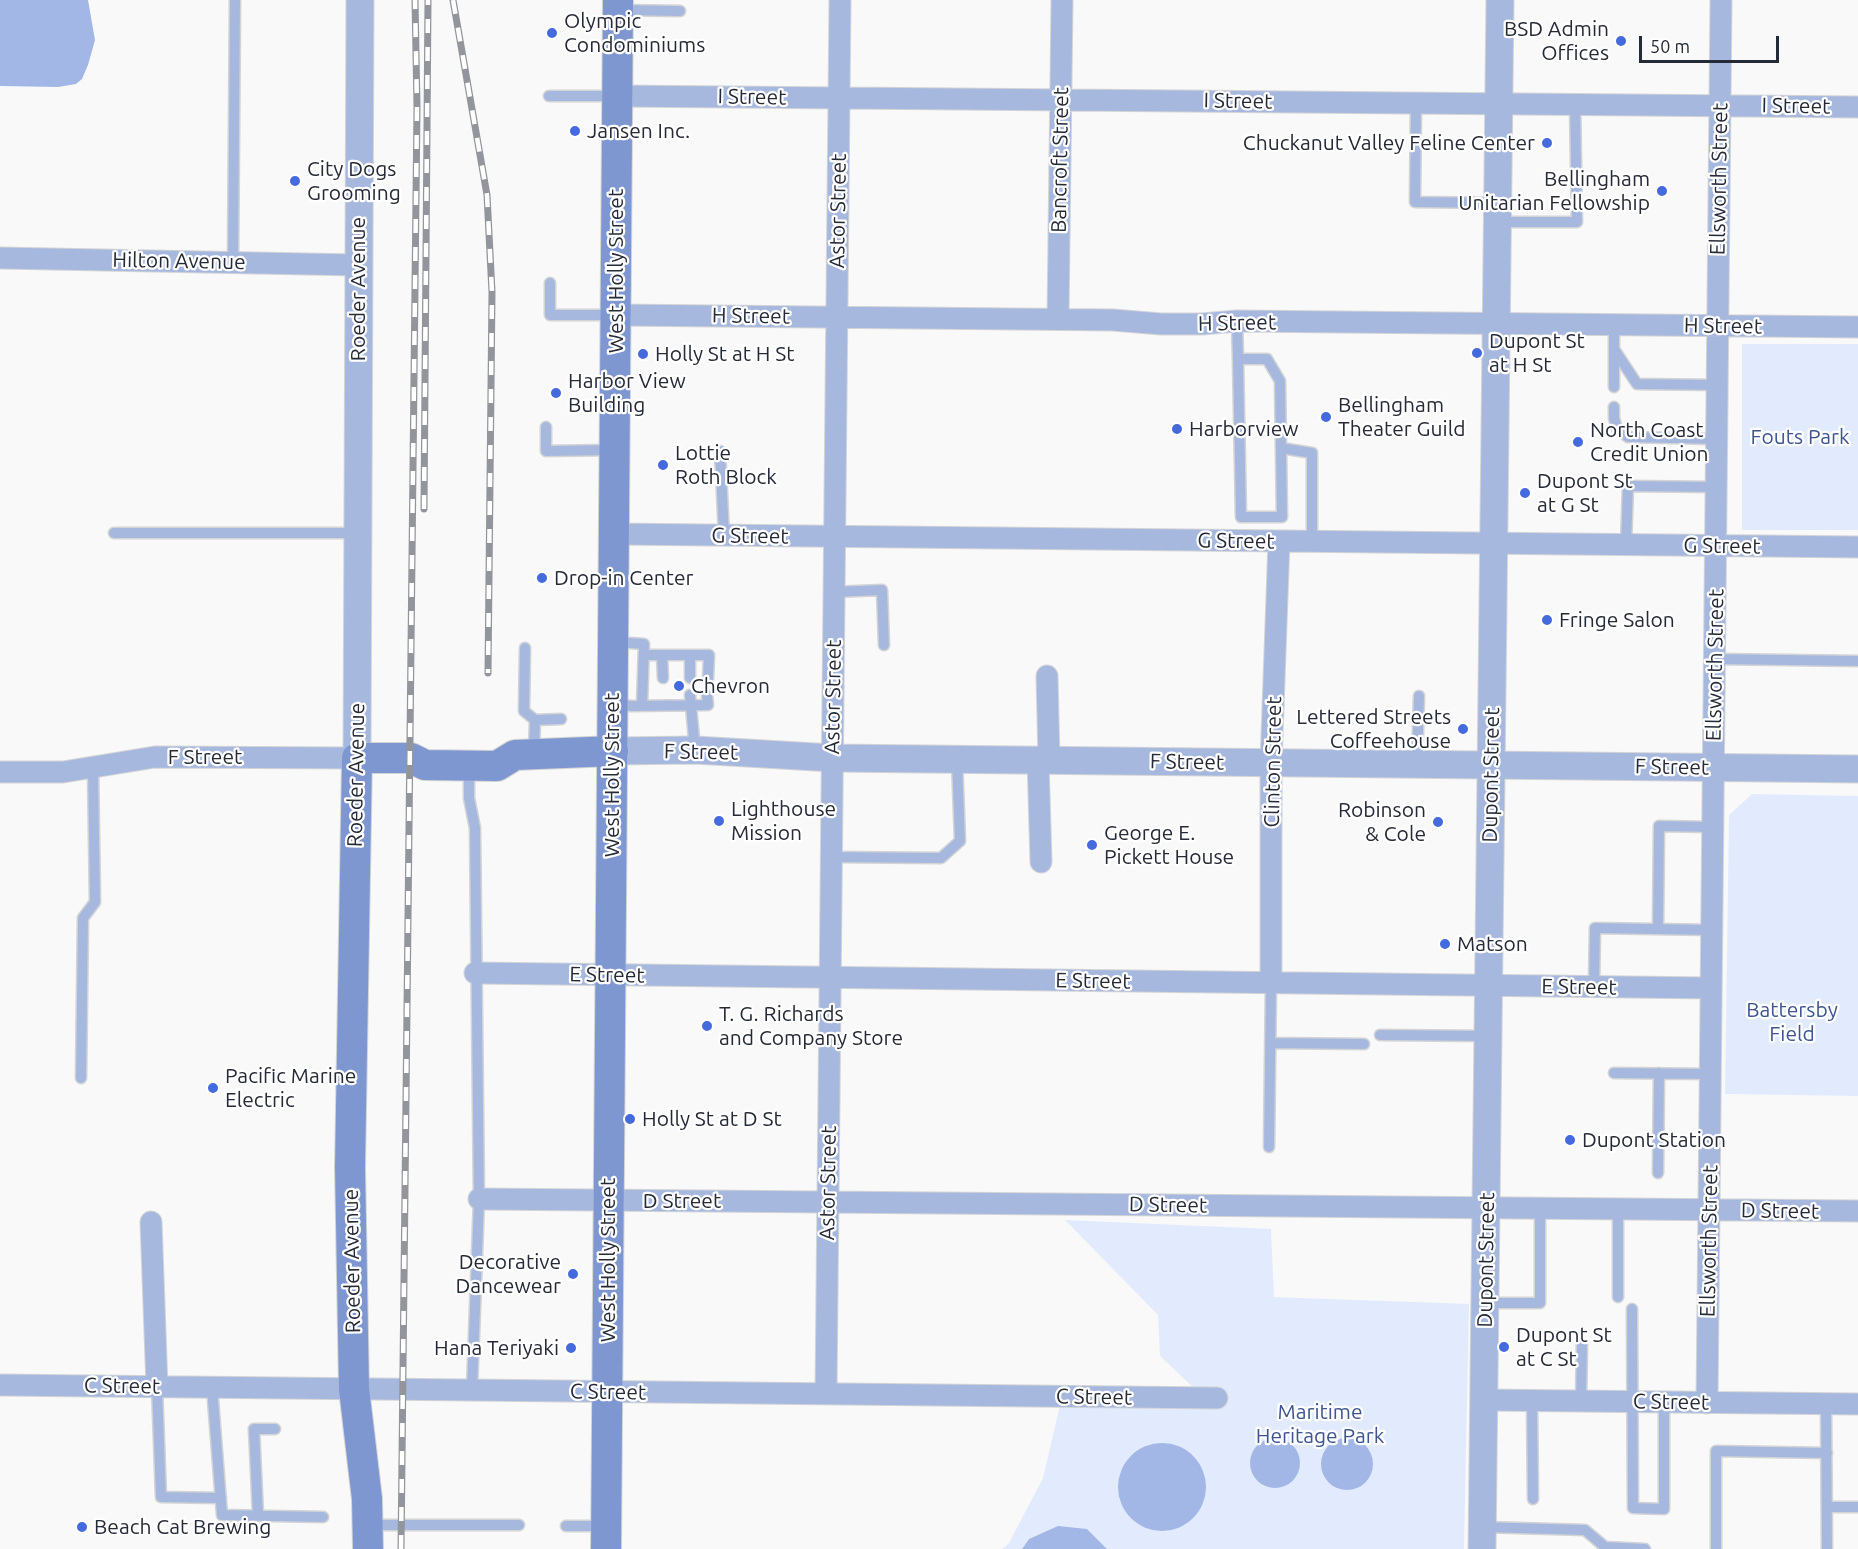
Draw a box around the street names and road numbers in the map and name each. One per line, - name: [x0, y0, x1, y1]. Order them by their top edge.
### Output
- street label: I Street: [717, 84, 787, 110]
- street label: Bancroft Street: [1046, 87, 1074, 233]
- street label: I Street: [1203, 88, 1273, 114]
- street label: I Street: [1761, 93, 1831, 119]
- street label: Ellsworth Street: [1705, 103, 1733, 255]
- street label: Astor Street: [824, 153, 852, 269]
- street label: West Holly Street: [603, 189, 629, 353]
- street label: Roeder Avenue: [345, 217, 371, 361]
- street label: Hilton Avenue: [112, 247, 246, 275]
- street label: H Street: [712, 303, 790, 329]
- street label: H Street: [1198, 310, 1276, 336]
- street label: H Street: [1684, 313, 1762, 339]
- street label: G Street: [711, 523, 789, 549]
- street label: G Street: [1197, 528, 1275, 554]
- street label: G Street: [1683, 533, 1761, 559]
- street label: Ellsworth Street: [1701, 589, 1729, 741]
- street label: Astor Street: [819, 639, 847, 755]
- street label: West Holly Street: [599, 693, 625, 857]
- street label: Clinton Street: [1259, 696, 1287, 828]
- street label: Roeder Avenue: [342, 703, 370, 847]
- street label: Dupont Street: [1477, 707, 1505, 843]
- street label: F Street: [664, 739, 738, 765]
- street label: F Street: [168, 744, 242, 770]
- street label: F Street: [1150, 749, 1224, 775]
- street label: F Street: [1635, 754, 1709, 780]
- street label: E Street: [569, 962, 645, 988]
- street label: E Street: [1055, 968, 1131, 994]
- street label: E Street: [1541, 974, 1617, 1000]
- street label: Astor Street: [814, 1125, 842, 1241]
- street label: Ellsworth Street: [1695, 1165, 1723, 1317]
- street label: West Holly Street: [595, 1178, 621, 1342]
- street label: D Street: [643, 1188, 721, 1214]
- street label: Roeder Avenue: [338, 1189, 366, 1333]
- street label: D Street: [1129, 1192, 1207, 1218]
- street label: Dupont Street: [1472, 1192, 1500, 1328]
- street label: D Street: [1741, 1198, 1819, 1224]
- street label: C Street: [84, 1373, 160, 1399]
- street label: C Street: [570, 1379, 646, 1405]
- street label: C Street: [1056, 1384, 1132, 1410]
- street label: C Street: [1633, 1389, 1709, 1415]

